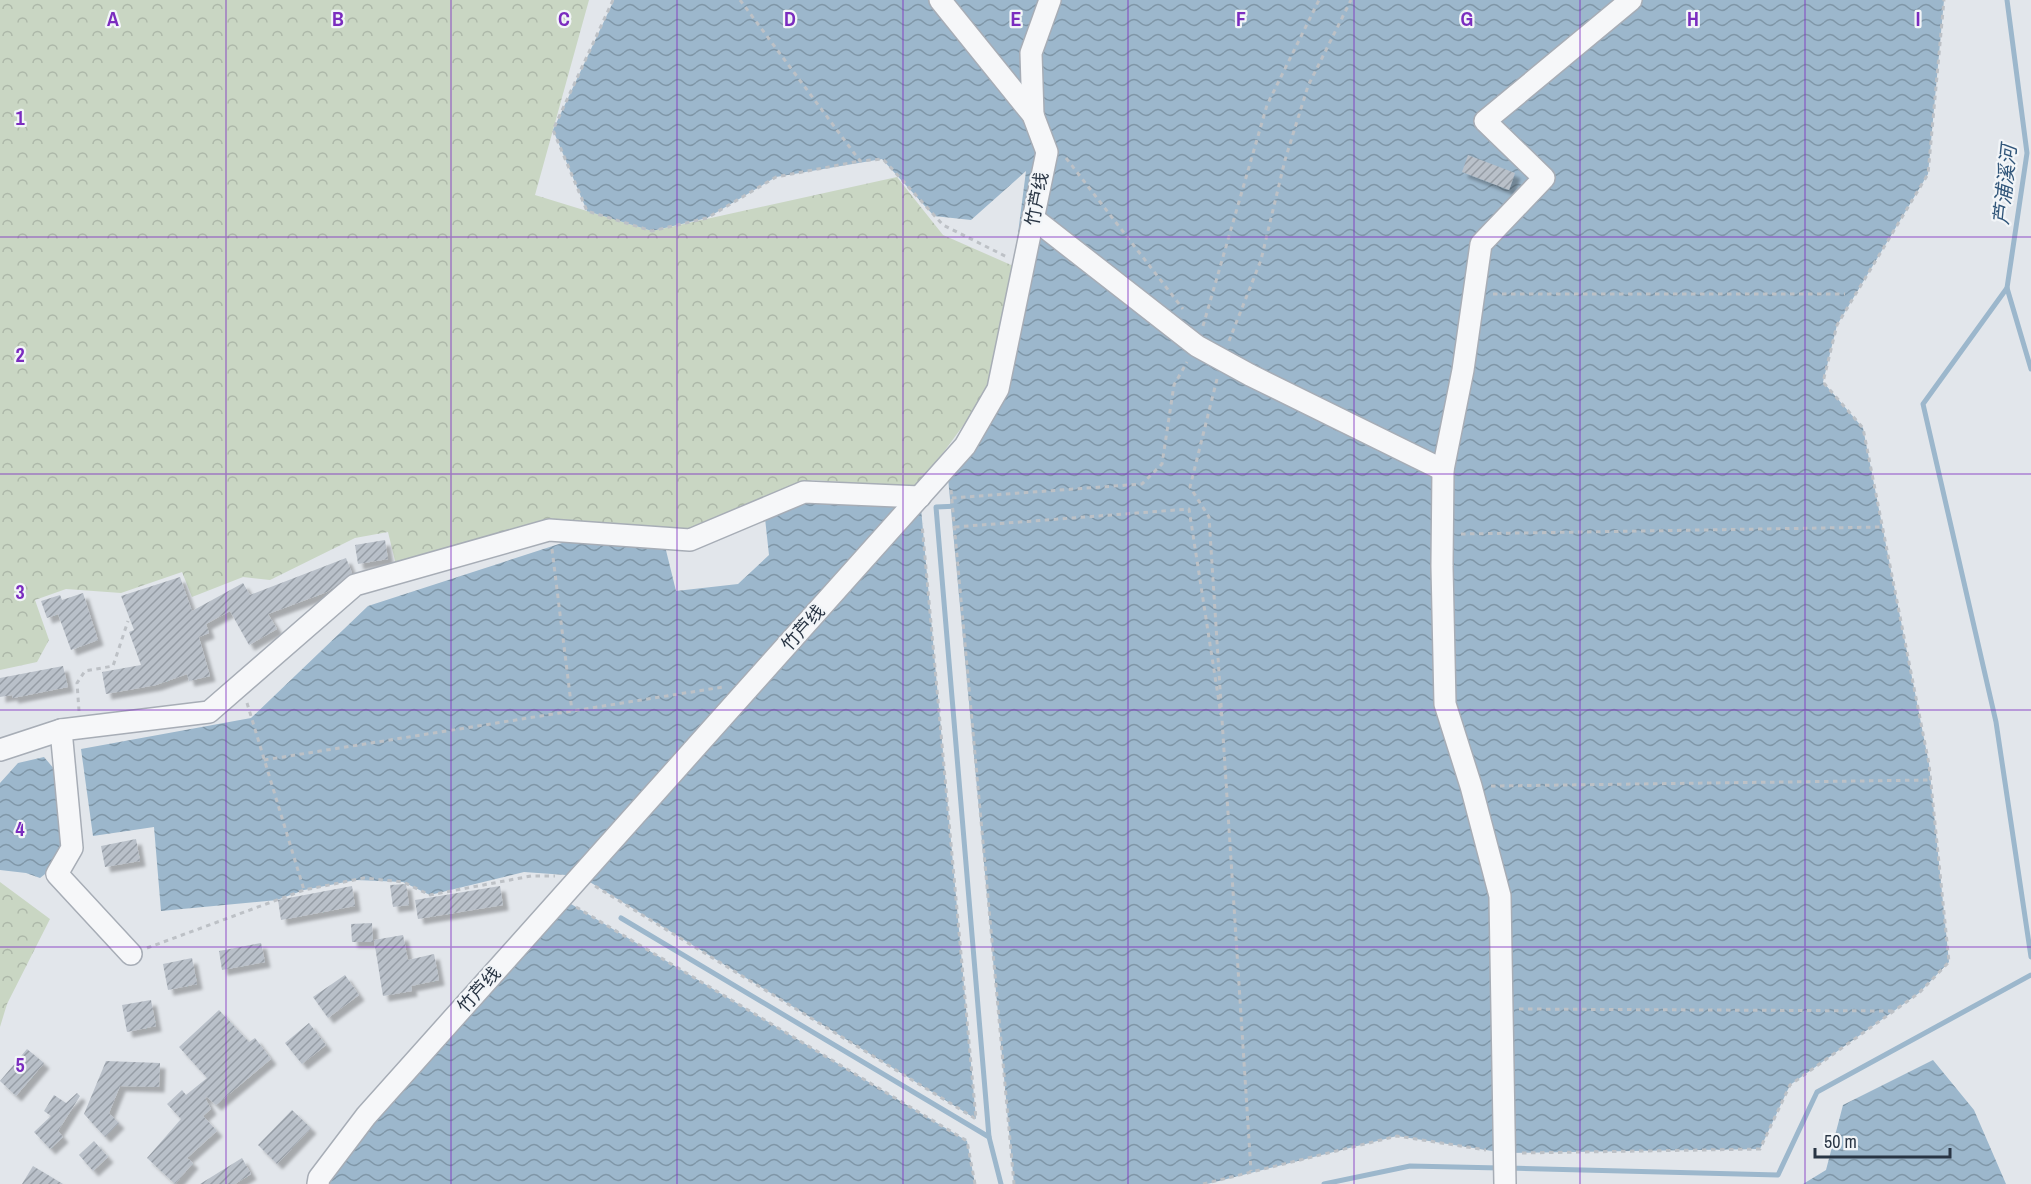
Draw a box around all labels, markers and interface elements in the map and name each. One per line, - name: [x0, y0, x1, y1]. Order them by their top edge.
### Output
- text: A: [107, 5, 119, 32]
- text: B: [332, 5, 344, 32]
- text: C: [558, 5, 570, 32]
- text: D: [784, 5, 796, 32]
- text: E: [1011, 5, 1022, 32]
- text: F: [1236, 5, 1246, 32]
- text: G: [1461, 5, 1473, 32]
- text: H: [1687, 5, 1699, 32]
- text: I: [1916, 5, 1920, 32]
- text: 1: [15, 104, 25, 131]
- water label: 芦浦溪河: [1987, 140, 2023, 226]
- street label: 竹芦线: [1019, 170, 1054, 228]
- text: 2: [15, 341, 25, 368]
- text: 3: [15, 578, 25, 605]
- street label: 竹芦线: [775, 599, 830, 656]
- text: 4: [15, 815, 25, 842]
- street label: 竹芦线: [451, 961, 506, 1018]
- text: 5: [15, 1051, 25, 1078]
- scale bar: [1815, 1121, 1950, 1159]
- text: 50 m: [1824, 1129, 1857, 1154]

